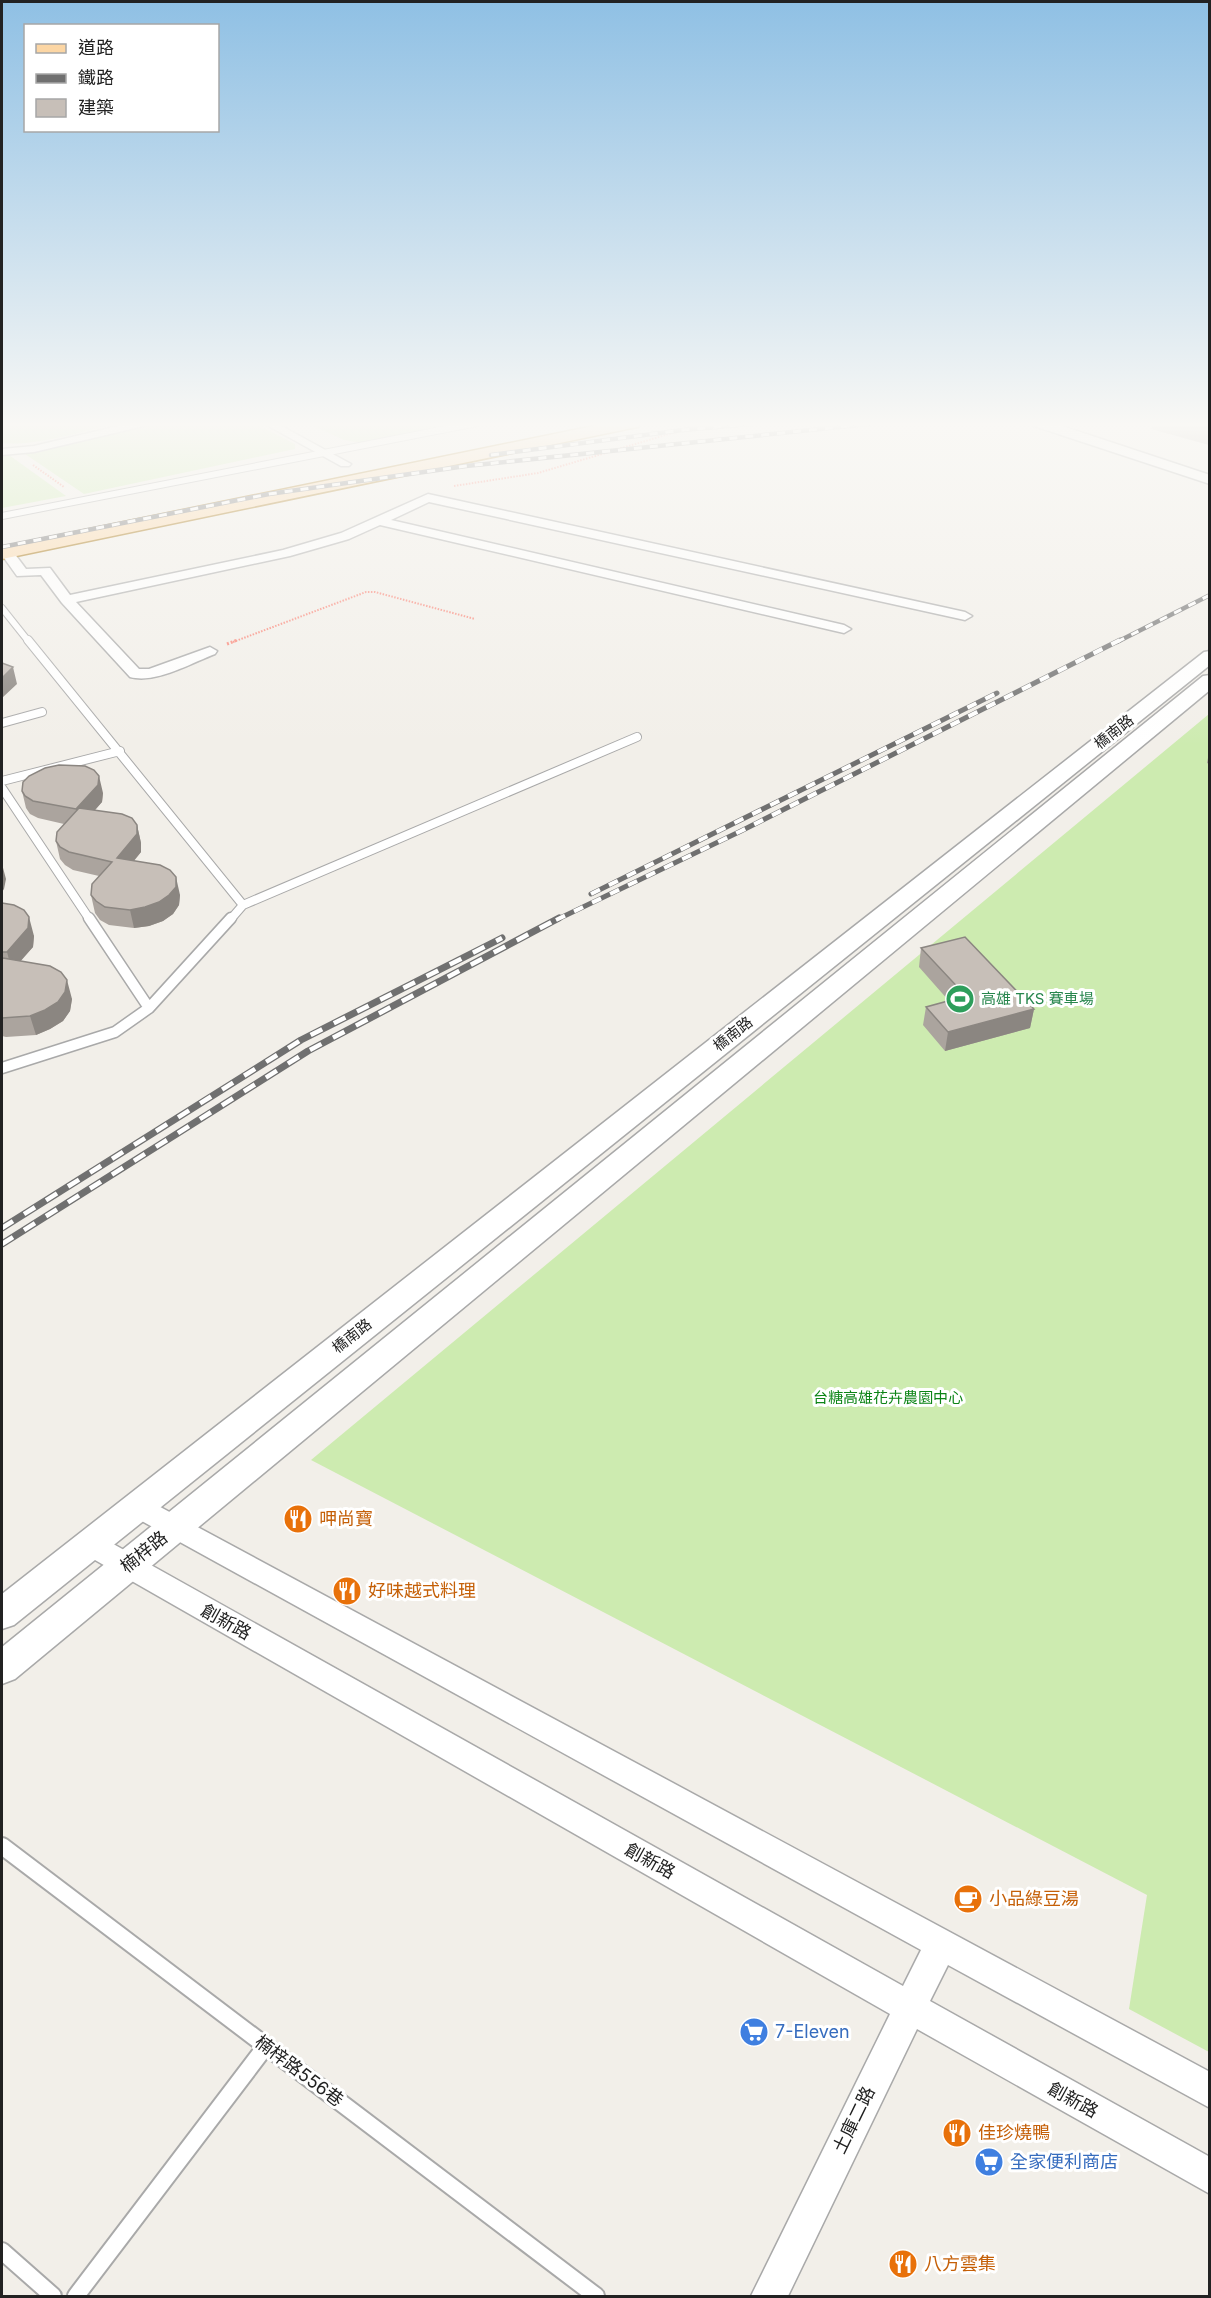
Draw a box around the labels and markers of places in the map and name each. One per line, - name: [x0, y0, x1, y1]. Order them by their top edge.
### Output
- sports icon: 高雄 TKS 賽車場: [944, 983, 976, 1015]
- place label: 高雄 TKS 賽車場: [981, 989, 1094, 1008]
- restaurant icon: 呷尚寶: [282, 1503, 314, 1535]
- place label: 呷尚寶: [319, 1508, 373, 1529]
- restaurant icon: 好味越式料理: [331, 1575, 363, 1607]
- place label: 好味越式料理: [368, 1580, 476, 1601]
- cafe icon: 小品綠豆湯: [952, 1883, 984, 1915]
- place label: 小品綠豆湯: [989, 1888, 1079, 1909]
- supermarket icon: 7-Eleven: [738, 2016, 770, 2048]
- place label: 7-Eleven: [775, 2021, 850, 2042]
- restaurant icon: 佳珍燒鴨: [941, 2117, 973, 2149]
- place label: 佳珍燒鴨: [978, 2122, 1050, 2143]
- supermarket icon: 全家便利商店: [973, 2146, 1005, 2178]
- place label: 全家便利商店: [1010, 2151, 1118, 2172]
- restaurant icon: 八方雲集: [887, 2248, 919, 2280]
- place label: 八方雲集: [924, 2253, 996, 2274]

